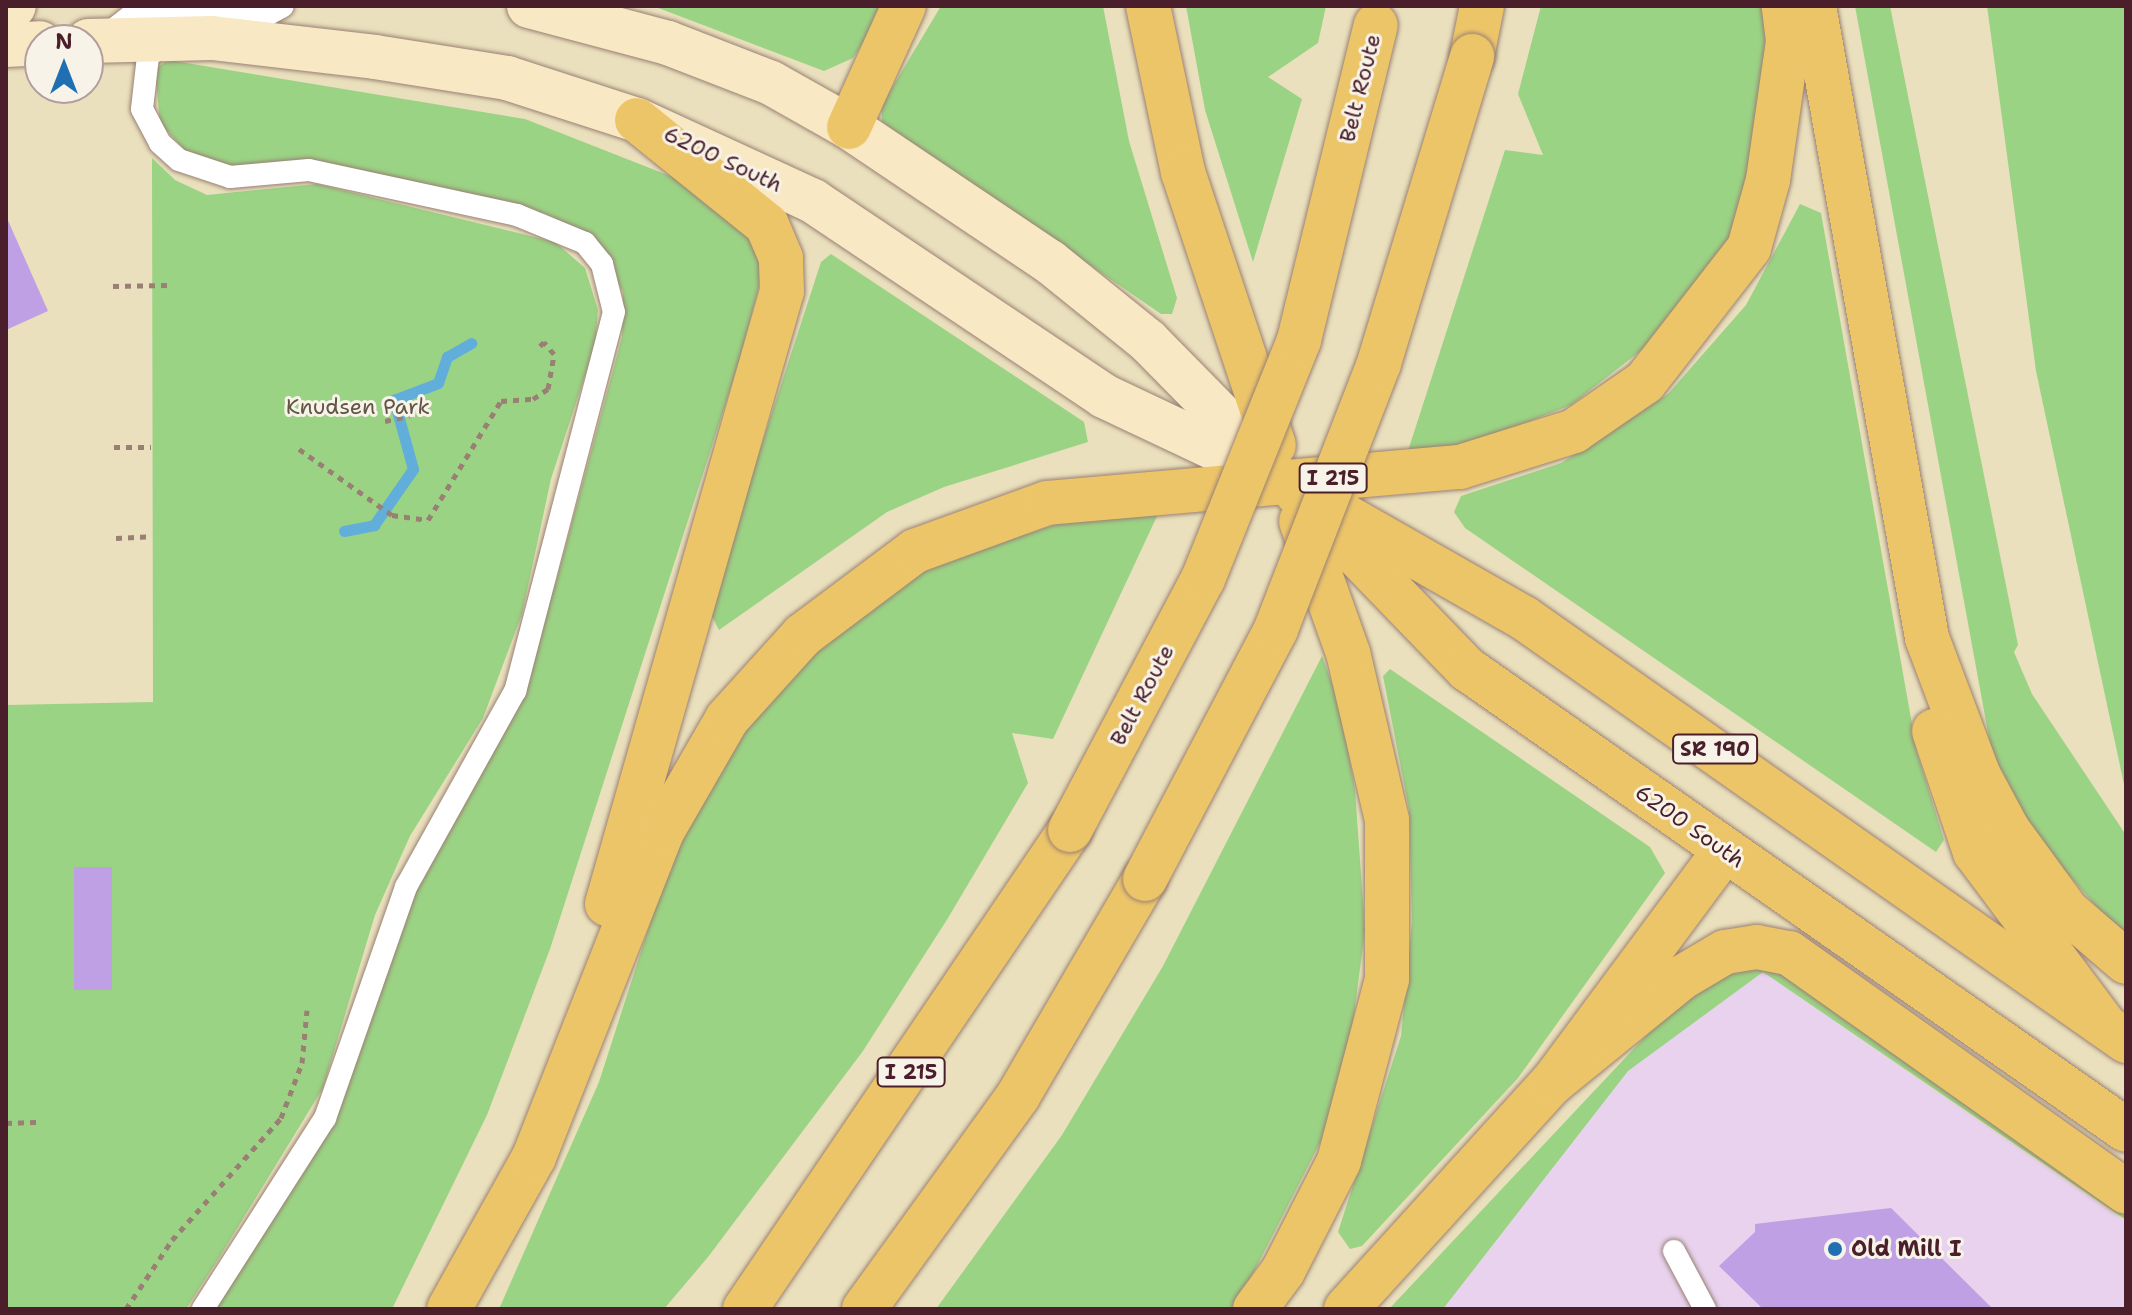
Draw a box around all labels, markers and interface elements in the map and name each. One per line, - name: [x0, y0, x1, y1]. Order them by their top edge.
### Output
- north arrow: [24, 24, 104, 104]
- text: N: [55, 27, 73, 56]
- street label: Belt Route: [1334, 31, 1386, 145]
- street label: 6200 South: [660, 120, 786, 198]
- park label: Knudsen Park: [286, 394, 430, 420]
- road number: I 215: [1297, 462, 1369, 494]
- street label: Belt Route: [1104, 640, 1180, 750]
- road number: SR 190: [1671, 733, 1759, 765]
- street label: 6200 South: [1630, 779, 1750, 873]
- road number: I 215: [875, 1056, 947, 1088]
- place label: Old Mill I: [1851, 1236, 1962, 1262]
- marker: Old Mill I: [1826, 1240, 1844, 1258]

